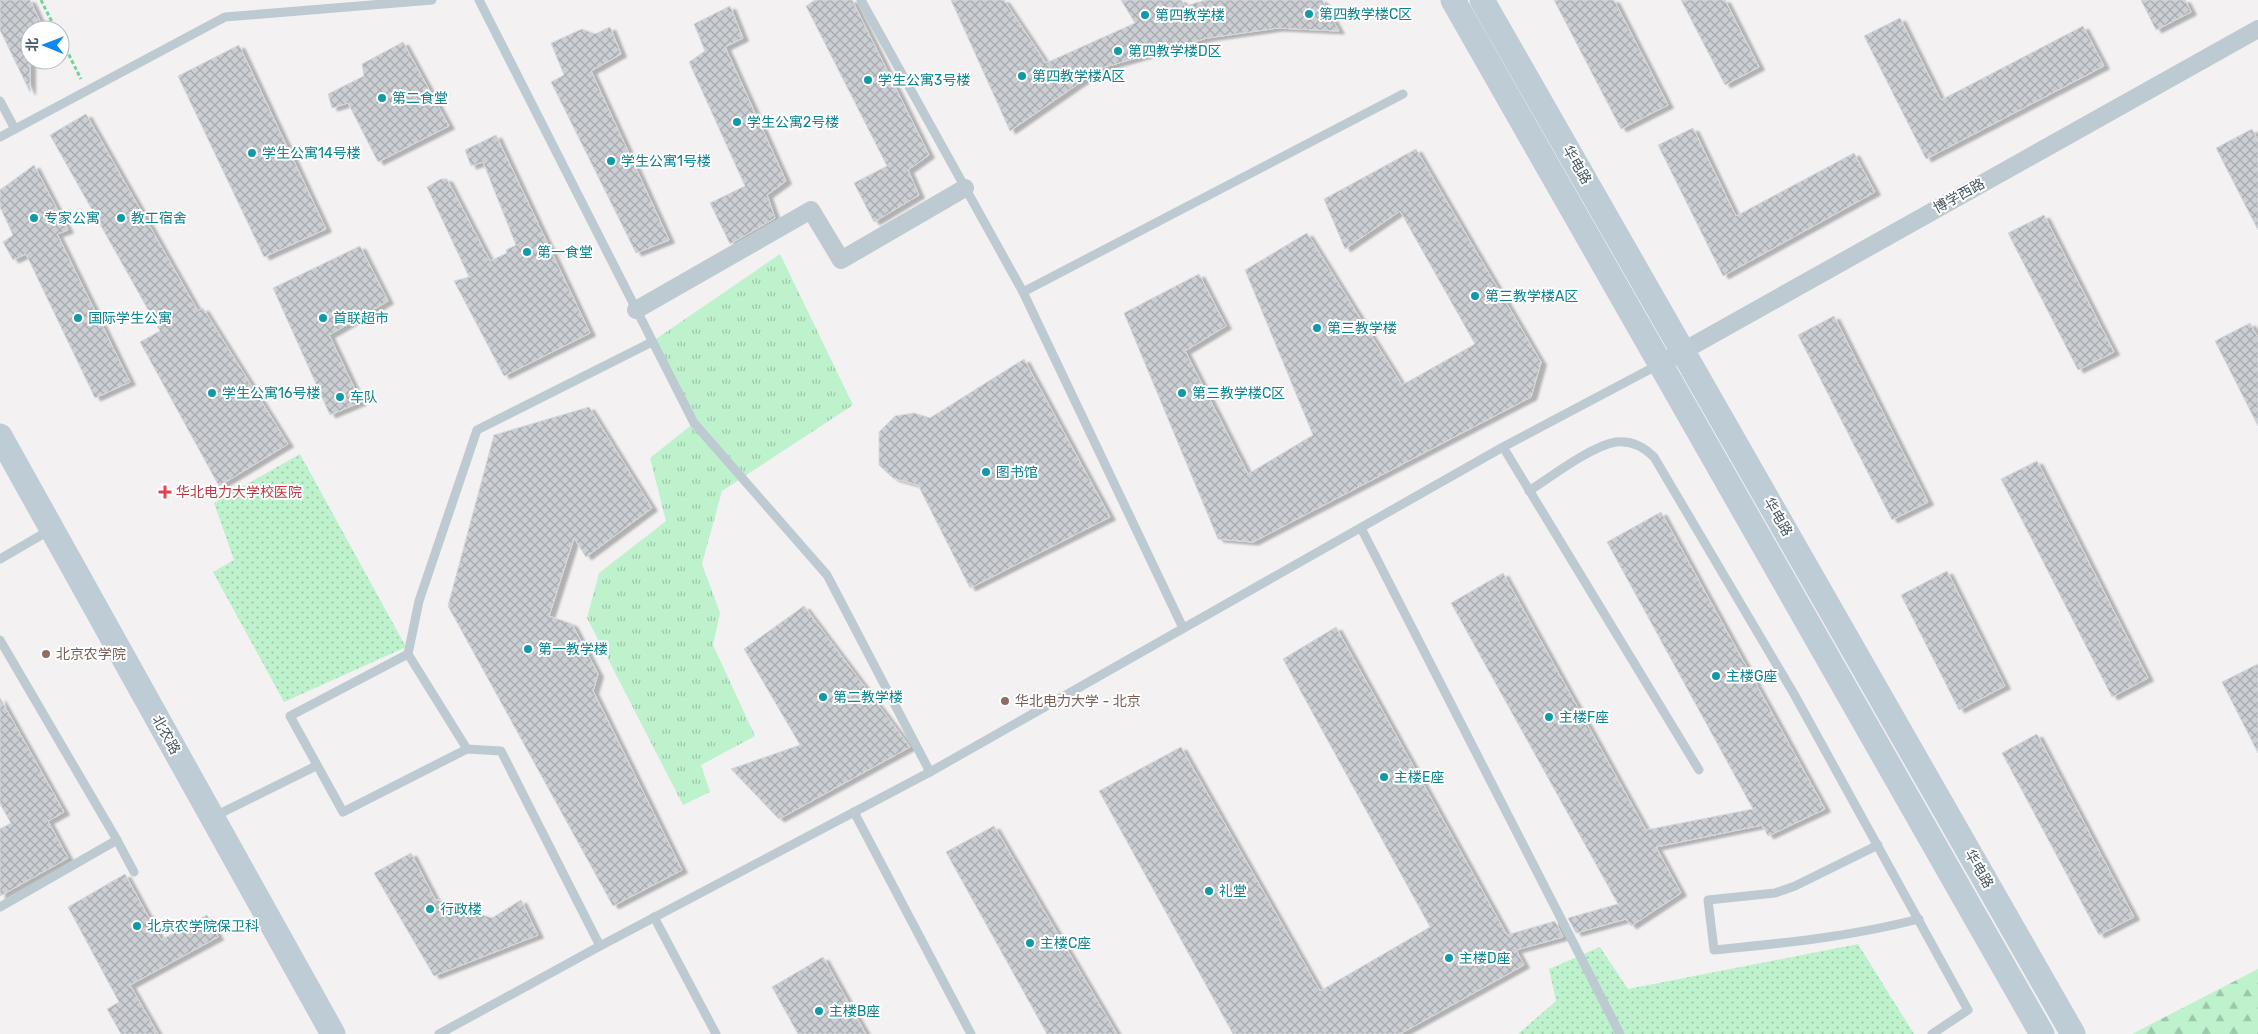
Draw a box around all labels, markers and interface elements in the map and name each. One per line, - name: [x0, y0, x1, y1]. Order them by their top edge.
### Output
- place label: 第四教学楼C区: [1319, 6, 1412, 23]
- place label: 第四教学楼: [1155, 7, 1225, 24]
- marker: 第四教学楼C区: [1303, 8, 1315, 20]
- marker: 第四教学楼: [1139, 9, 1151, 21]
- north arrow: [20, 20, 70, 70]
- text: 北: [24, 38, 41, 52]
- place label: 第四教学楼D区: [1128, 43, 1222, 60]
- marker: 第四教学楼D区: [1112, 45, 1124, 57]
- place label: 第四教学楼A区: [1032, 68, 1125, 85]
- marker: 第四教学楼A区: [1016, 70, 1028, 82]
- place label: 学生公寓3号楼: [878, 72, 970, 89]
- marker: 学生公寓3号楼: [862, 74, 874, 86]
- place label: 第二食堂: [392, 90, 448, 107]
- marker: 第二食堂: [376, 92, 388, 104]
- place label: 学生公寓2号楼: [747, 114, 839, 131]
- marker: 学生公寓2号楼: [731, 116, 743, 128]
- street label: 华电路: [1559, 143, 1595, 187]
- place label: 学生公寓14号楼: [262, 145, 361, 162]
- marker: 学生公寓14号楼: [246, 147, 258, 159]
- place label: 学生公寓1号楼: [621, 153, 711, 170]
- marker: 学生公寓1号楼: [605, 155, 617, 167]
- street label: 博学西路: [1930, 175, 1988, 217]
- place label: 专家公寓: [44, 210, 100, 227]
- place label: 教工宿舍: [131, 210, 187, 227]
- marker: 专家公寓: [28, 212, 40, 224]
- marker: 教工宿舍: [115, 212, 127, 224]
- place label: 第一食堂: [537, 244, 593, 261]
- marker: 第一食堂: [521, 246, 533, 258]
- place label: 第三教学楼A区: [1485, 288, 1578, 305]
- marker: 第三教学楼A区: [1469, 290, 1481, 302]
- place label: 国际学生公寓: [88, 310, 172, 327]
- place label: 首联超市: [333, 310, 389, 327]
- marker: 国际学生公寓: [72, 312, 84, 324]
- marker: 首联超市: [317, 312, 329, 324]
- place label: 第三教学楼: [1327, 320, 1397, 337]
- marker: 第三教学楼: [1311, 322, 1323, 334]
- place label: 学生公寓16号楼: [222, 385, 320, 402]
- place label: 第三教学楼C区: [1192, 385, 1285, 402]
- marker: 学生公寓16号楼: [206, 387, 218, 399]
- marker: 第三教学楼C区: [1176, 387, 1188, 399]
- place label: 车队: [350, 389, 378, 406]
- marker: 车队: [334, 391, 346, 403]
- place label: 图书馆: [996, 464, 1038, 481]
- marker: 图书馆: [980, 466, 992, 478]
- place label: 华北电力大学校医院: [176, 484, 302, 501]
- marker: 华北电力大学校医院: [158, 485, 172, 499]
- street label: 华电路: [1760, 495, 1796, 539]
- place label: 第一教学楼: [538, 641, 608, 658]
- marker: 第一教学楼: [522, 643, 534, 655]
- place label: 北京农学院: [56, 646, 126, 663]
- marker: 北京农学院: [40, 648, 52, 660]
- place label: 主楼G座: [1726, 668, 1778, 685]
- marker: 主楼G座: [1710, 670, 1722, 682]
- place label: 第二教学楼: [833, 689, 903, 706]
- marker: 第二教学楼: [817, 691, 829, 703]
- place label: 华北电力大学 - 北京: [1015, 693, 1141, 710]
- marker: 华北电力大学 - 北京: [999, 695, 1011, 707]
- place label: 主楼F座: [1559, 709, 1609, 726]
- marker: 主楼F座: [1543, 711, 1555, 723]
- street label: 北农路: [148, 713, 184, 757]
- place label: 主楼E座: [1394, 769, 1444, 786]
- marker: 主楼E座: [1378, 771, 1390, 783]
- street label: 华电路: [1961, 847, 1997, 891]
- place label: 礼堂: [1219, 883, 1247, 900]
- marker: 礼堂: [1203, 885, 1215, 897]
- place label: 行政楼: [440, 901, 482, 918]
- marker: 行政楼: [424, 903, 436, 915]
- place label: 北京农学院保卫科: [147, 918, 259, 935]
- marker: 北京农学院保卫科: [131, 920, 143, 932]
- place label: 主楼C座: [1040, 935, 1091, 952]
- marker: 主楼C座: [1024, 937, 1036, 949]
- place label: 主楼D座: [1459, 950, 1511, 967]
- marker: 主楼D座: [1443, 952, 1455, 964]
- place label: 主楼B座: [829, 1003, 880, 1020]
- marker: 主楼B座: [813, 1005, 825, 1017]

